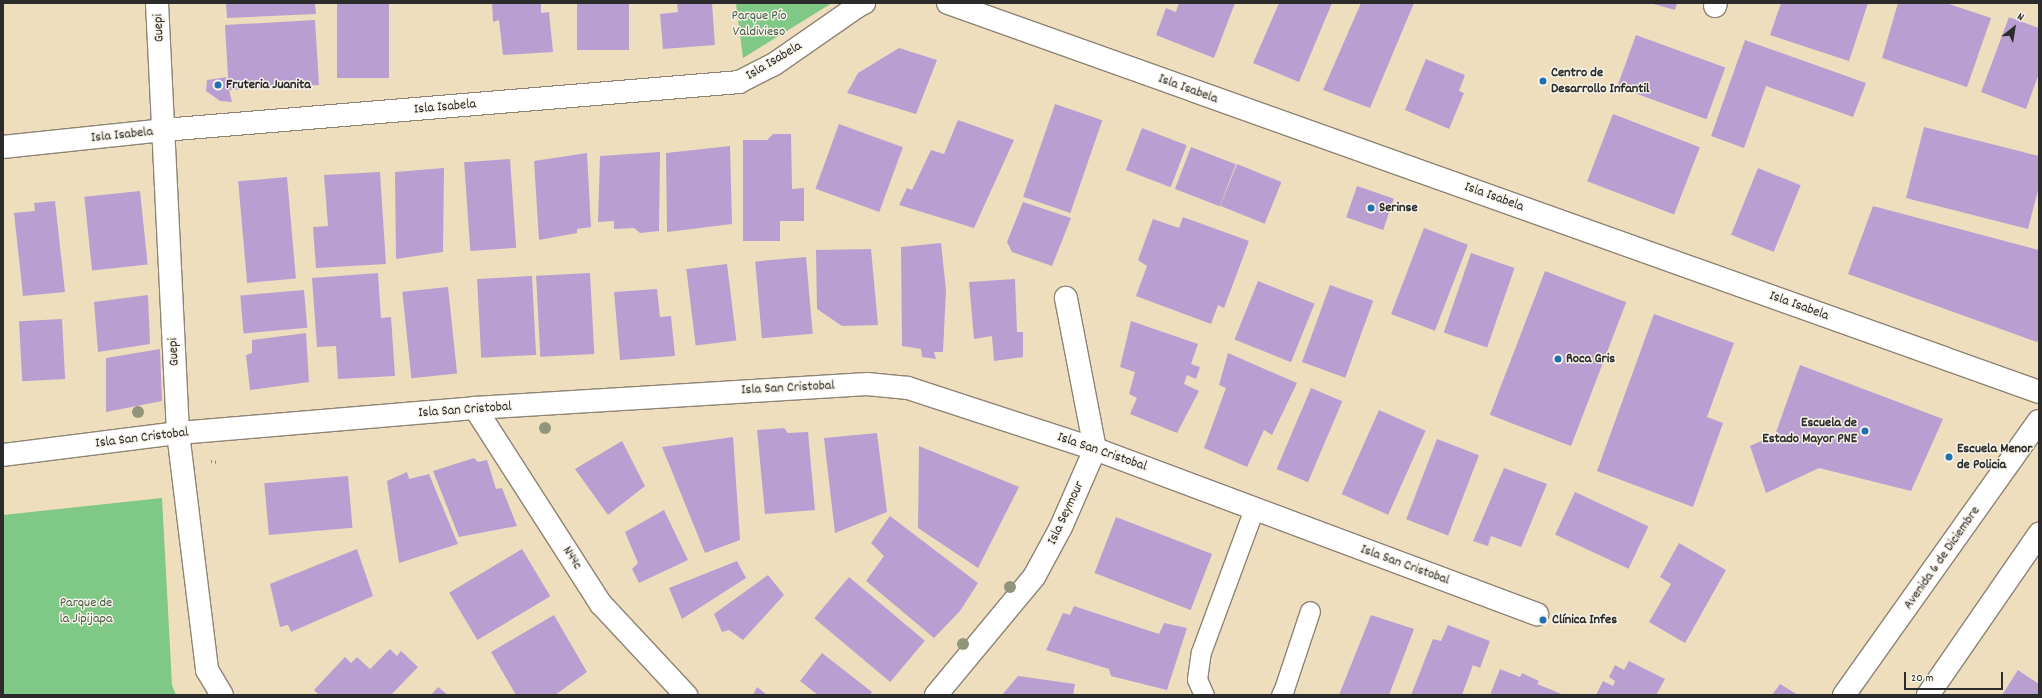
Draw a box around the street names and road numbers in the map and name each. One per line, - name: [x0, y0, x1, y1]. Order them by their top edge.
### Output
- street label: Guepi: [150, 13, 168, 43]
- street label: Isla Isabela: [743, 38, 805, 84]
- street label: Isla Isabela: [1156, 70, 1220, 108]
- street label: Isla Isabela: [413, 96, 477, 118]
- street label: Isla Isabela: [90, 123, 154, 147]
- street label: Isla Isabela: [1462, 178, 1526, 216]
- street label: Isla Isabela: [1767, 287, 1831, 325]
- street label: Guepi: [165, 337, 183, 367]
- street label: Isla San Cristobal: [741, 377, 835, 399]
- street label: Isla San Cristobal: [418, 398, 512, 422]
- street label: Isla San Cristobal: [94, 424, 190, 452]
- street label: Isla San Cristobal: [1055, 429, 1149, 475]
- street label: Isla Seymour: [1044, 478, 1088, 548]
- street label: Avenida 6 de Diciembre: [1900, 503, 1984, 613]
- street label: Isla San Cristobal: [1358, 541, 1452, 589]
- street label: N44c: [558, 543, 586, 573]

